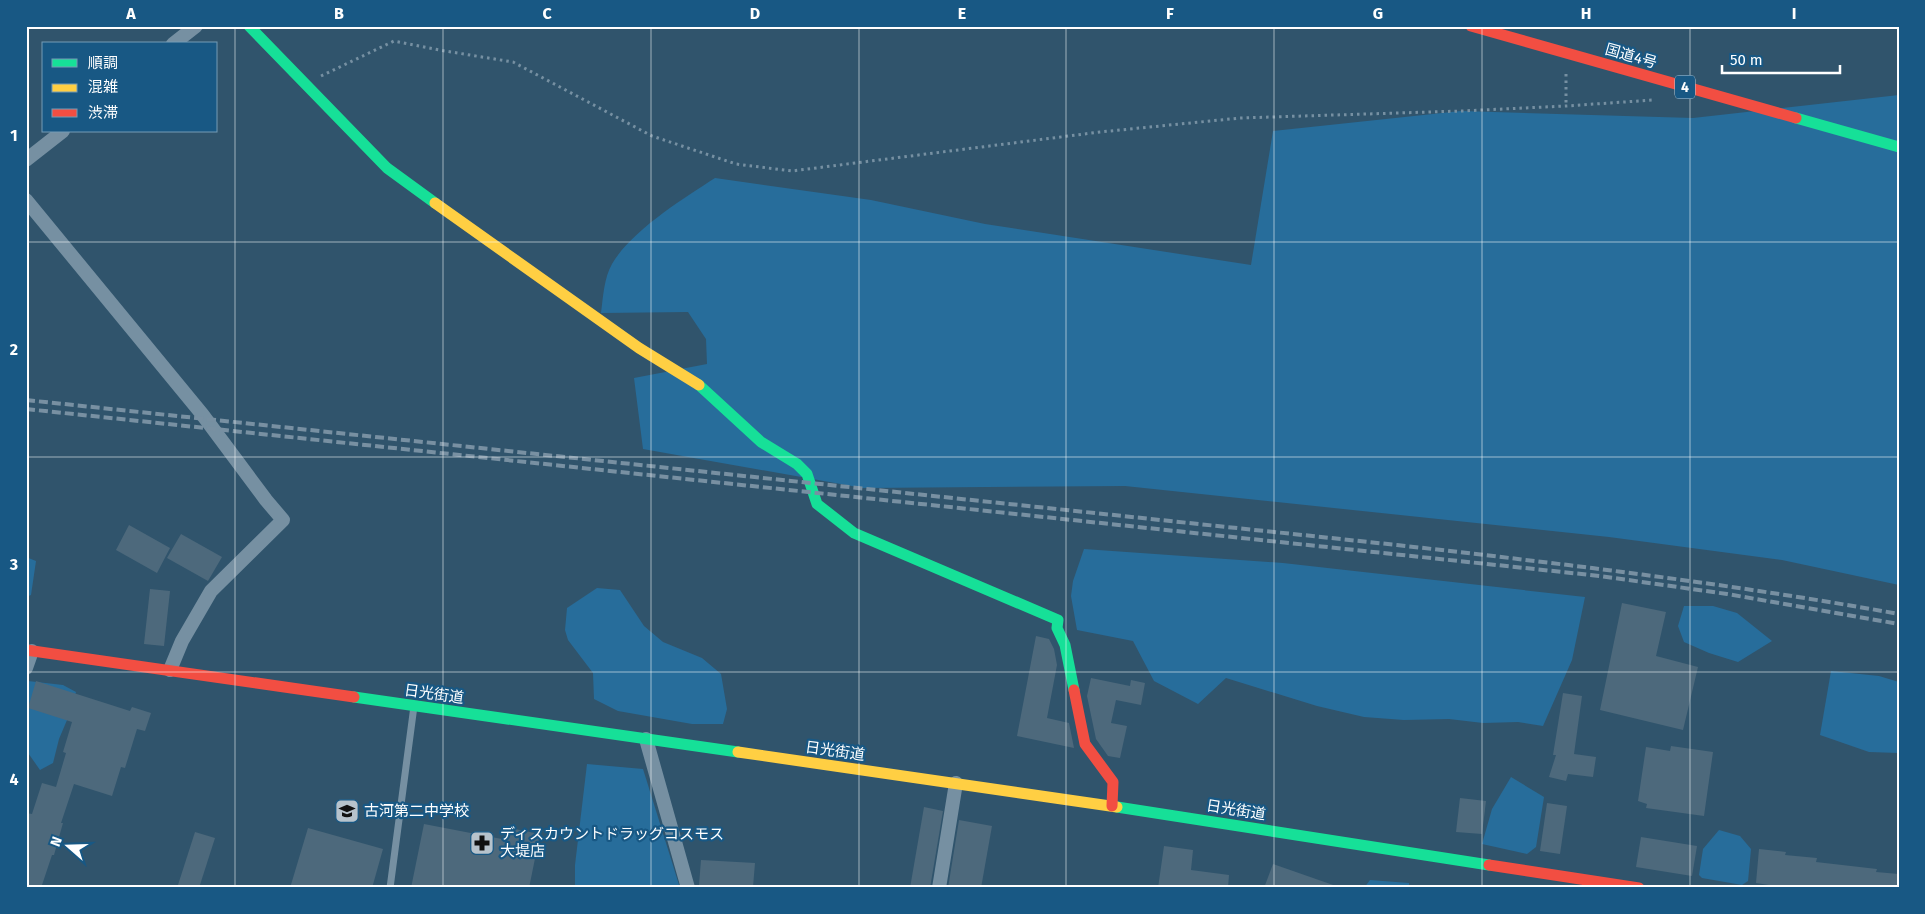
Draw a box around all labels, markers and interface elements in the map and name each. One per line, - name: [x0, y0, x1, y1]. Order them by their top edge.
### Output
- text: A: [125, 4, 136, 23]
- text: B: [334, 4, 344, 23]
- text: C: [542, 4, 552, 23]
- text: D: [750, 4, 760, 23]
- text: E: [958, 4, 966, 23]
- text: F: [1166, 4, 1174, 23]
- text: G: [1373, 4, 1383, 23]
- text: H: [1581, 4, 1591, 23]
- text: I: [1792, 4, 1796, 23]
- street label: 国道4号: [1603, 40, 1659, 72]
- legend: [42, 42, 218, 132]
- scale bar: [1722, 42, 1840, 74]
- text: 50 m: [1730, 51, 1763, 69]
- text: 順調: [88, 54, 118, 72]
- road number: 4: [1675, 75, 1695, 98]
- text: 混雑: [88, 78, 118, 96]
- text: 渋滞: [88, 104, 118, 122]
- text: 1: [10, 126, 18, 145]
- text: 2: [10, 340, 18, 359]
- text: 3: [9, 555, 18, 574]
- street label: 日光街道: [403, 681, 465, 707]
- street label: 日光街道: [804, 738, 866, 764]
- text: 4: [9, 770, 19, 789]
- street label: 日光街道: [1205, 796, 1267, 824]
- school or university icon: 古河第二中学校: [334, 798, 360, 824]
- place label: 古河第二中学校: [364, 802, 469, 820]
- north arrow: [42, 822, 92, 872]
- place label: ディスカウントドラッグコスモス 大堤店: [500, 825, 724, 860]
- pharmacy icon: ディスカウントドラッグコスモス 大堤店: [469, 830, 495, 856]
- text: N: [47, 834, 66, 849]

